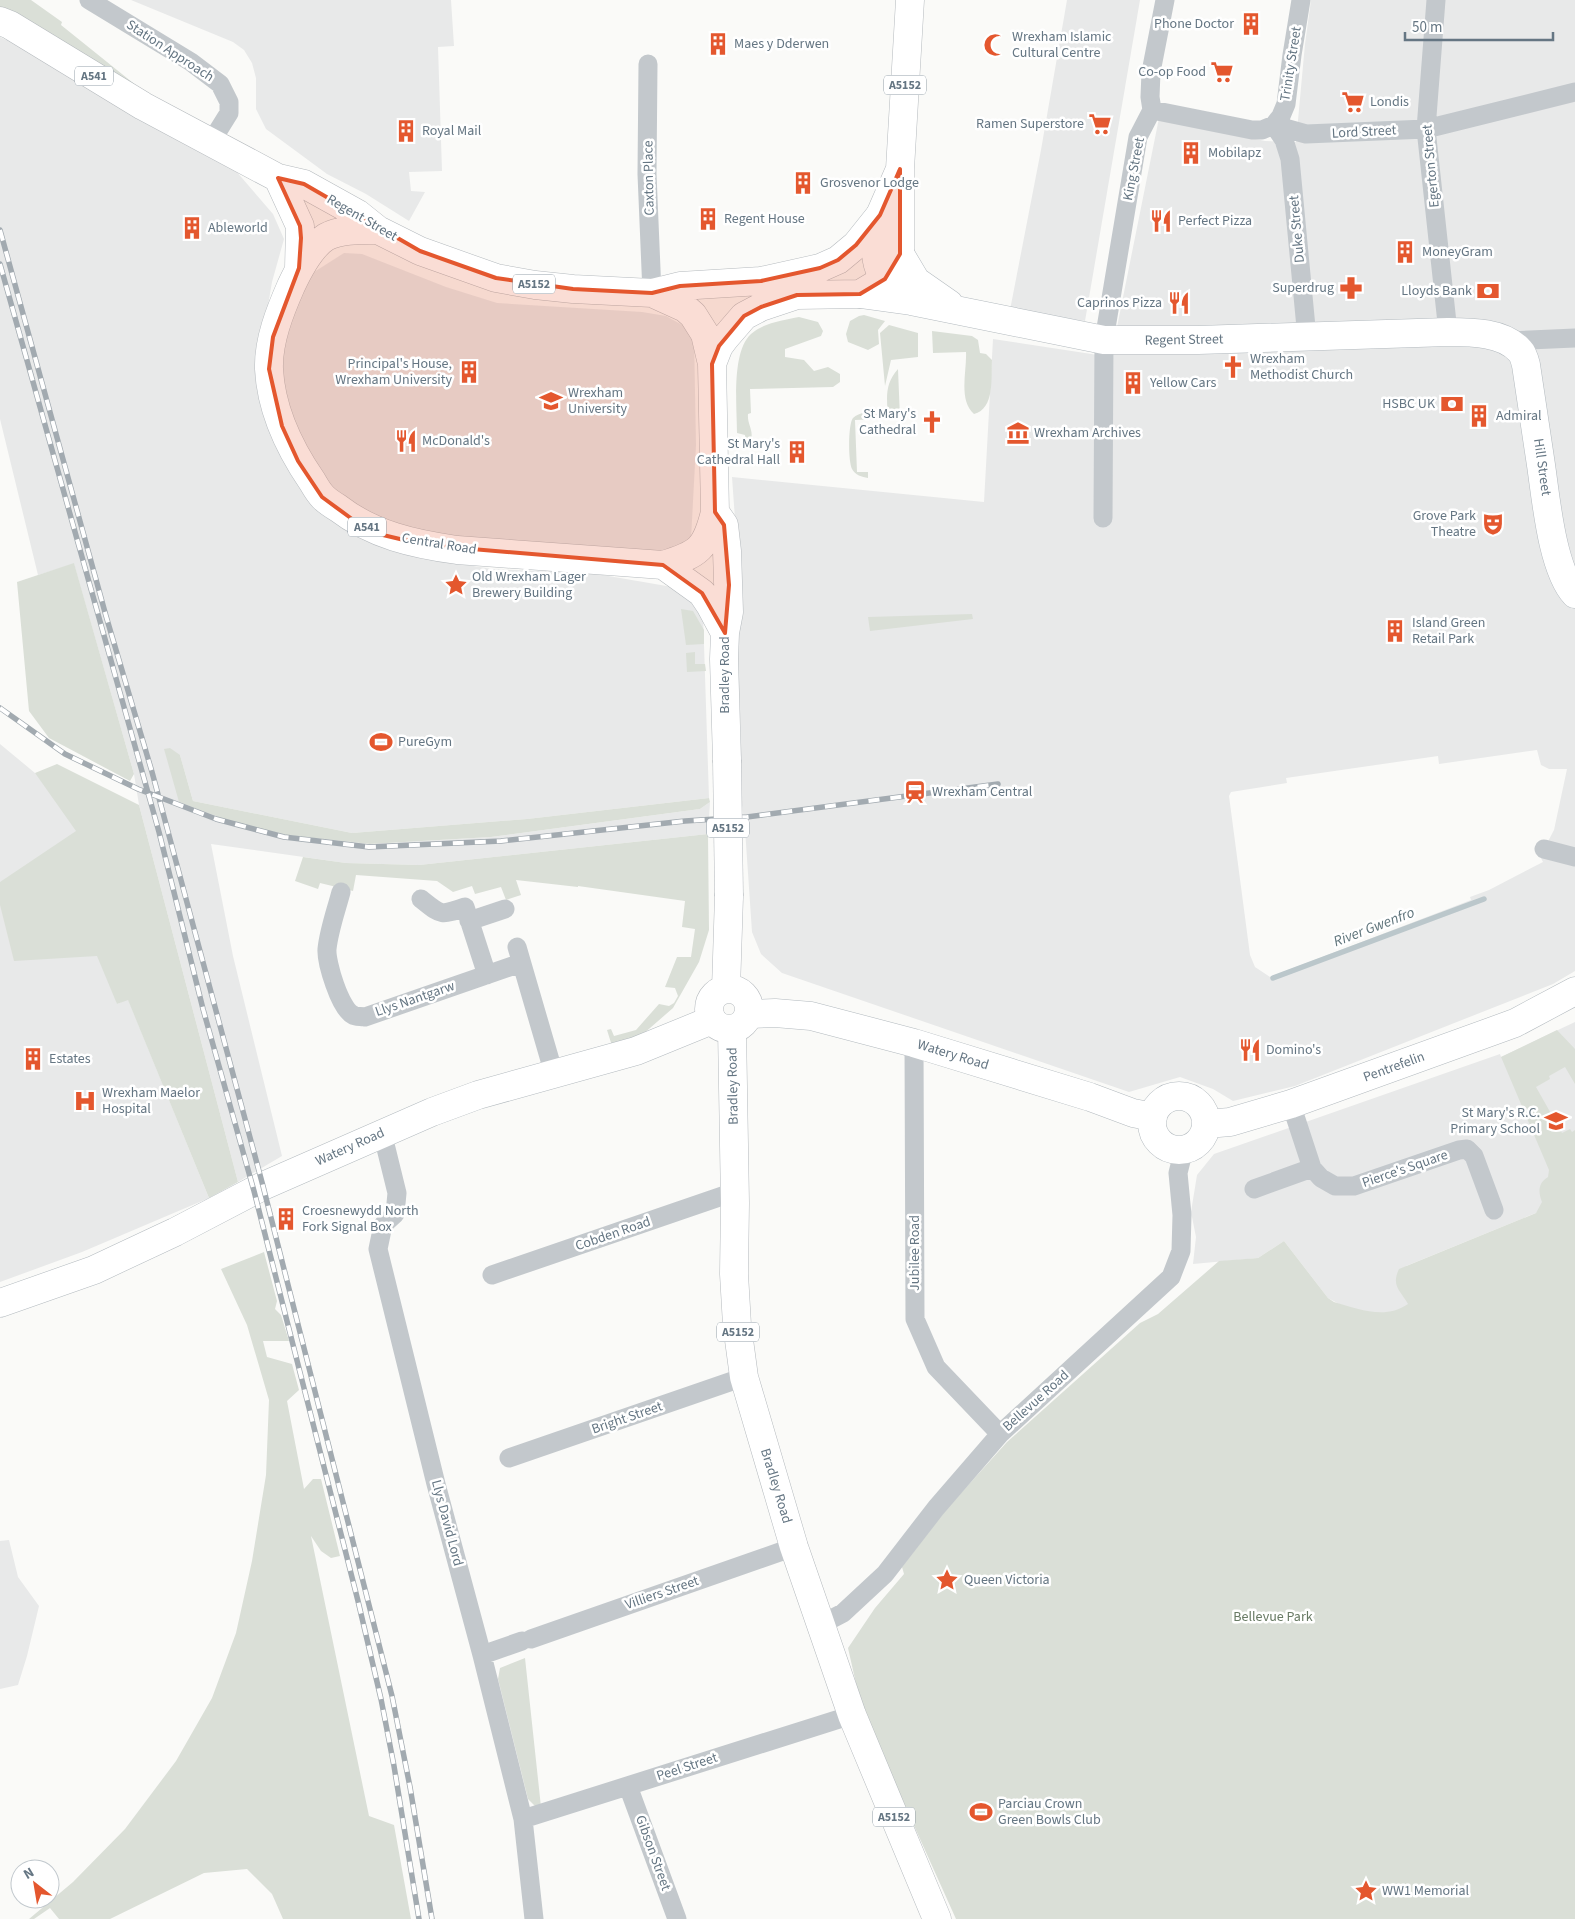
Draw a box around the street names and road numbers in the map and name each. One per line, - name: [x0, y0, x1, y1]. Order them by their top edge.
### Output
- street label: Station Approach: [122, 15, 218, 87]
- street label: Trinity Street: [1275, 25, 1307, 103]
- road number: A541: [75, 66, 113, 85]
- road number: A5152: [884, 76, 926, 94]
- street label: Lord Street: [1331, 120, 1397, 144]
- street label: Egerton Street: [1417, 123, 1445, 209]
- street label: King Street: [1118, 135, 1150, 202]
- street label: Caxton Place: [638, 140, 660, 216]
- street label: Regent Street: [323, 190, 401, 246]
- street label: Duke Street: [1284, 194, 1310, 264]
- road number: A5152: [513, 274, 555, 294]
- street label: Regent Street: [1144, 329, 1224, 351]
- street label: Hill Street: [1528, 437, 1556, 497]
- road number: A541: [348, 518, 386, 536]
- street label: Central Road: [400, 528, 478, 560]
- street label: Bradley Road: [715, 636, 735, 714]
- road number: A5152: [707, 818, 749, 838]
- street label: Llys Nantgarw: [372, 976, 458, 1022]
- street label: Watery Road: [915, 1035, 991, 1075]
- street label: Bradley Road: [722, 1047, 744, 1125]
- street label: Pentrefelin: [1360, 1047, 1428, 1087]
- street label: Watery Road: [312, 1123, 388, 1171]
- street label: Pierce's Square: [1359, 1145, 1451, 1193]
- street label: Cobden Road: [573, 1212, 653, 1256]
- street label: Jubilee Road: [905, 1215, 925, 1291]
- road number: A5152: [717, 1322, 759, 1341]
- street label: Bellevue Road: [998, 1366, 1074, 1436]
- street label: Bright Street: [589, 1396, 665, 1439]
- street label: Bradley Road: [755, 1446, 797, 1526]
- street label: Llys David Lord: [426, 1478, 468, 1568]
- street label: Villiers Street: [622, 1571, 702, 1615]
- street label: Peel Street: [654, 1748, 720, 1786]
- road number: A5152: [873, 1808, 915, 1826]
- street label: Gibson Street: [630, 1813, 676, 1894]

